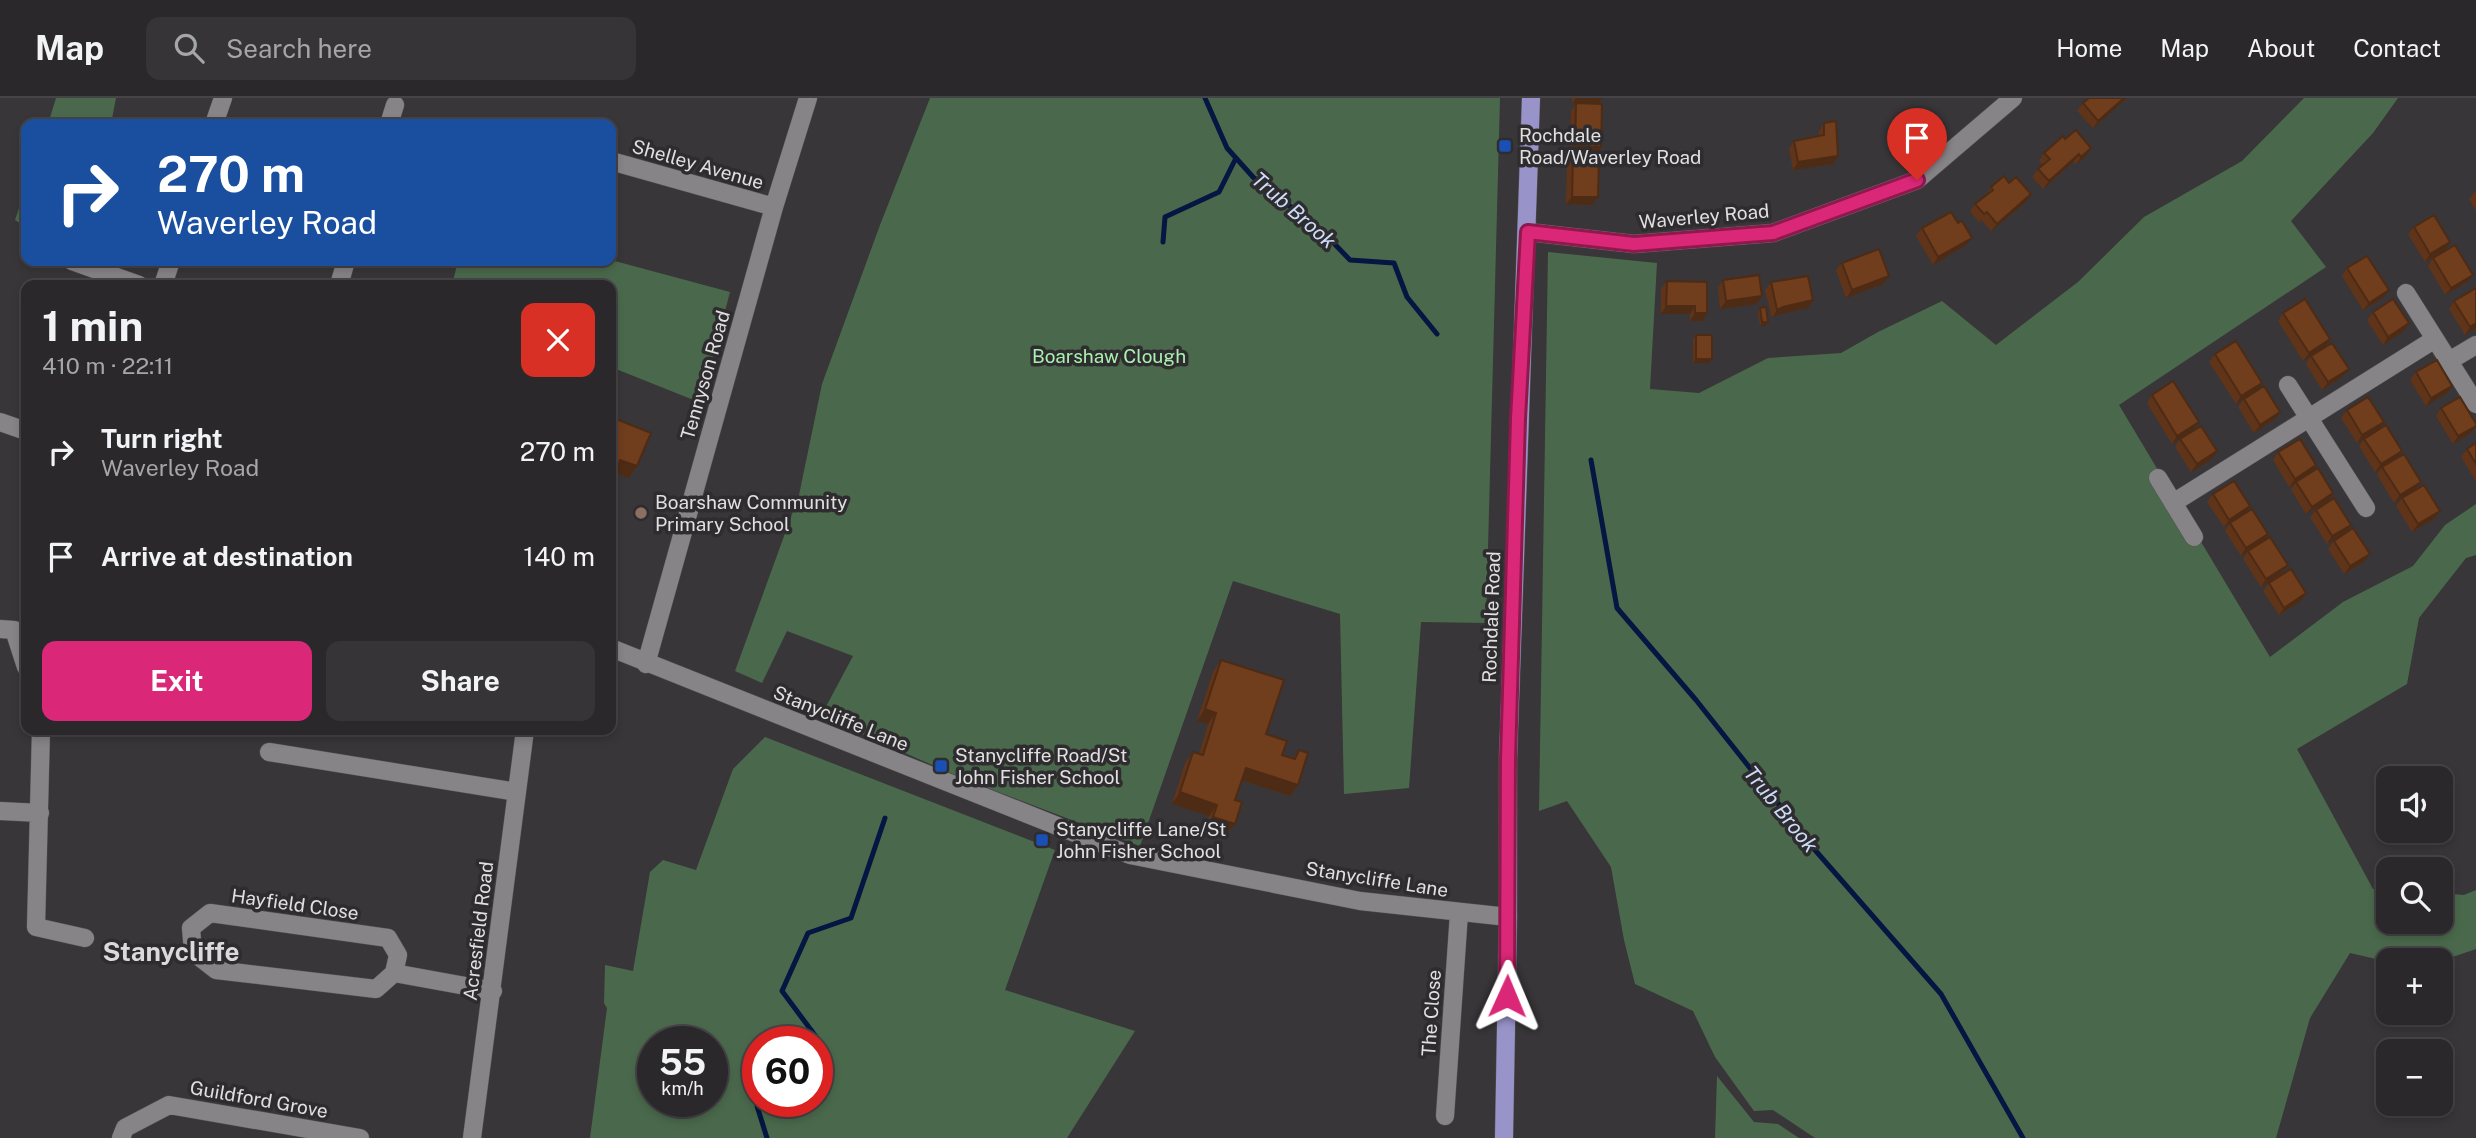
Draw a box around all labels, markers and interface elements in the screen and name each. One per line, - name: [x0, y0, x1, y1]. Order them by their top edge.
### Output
- search box: [146, 17, 636, 80]
- text: Map: [35, 29, 104, 67]
- icon: search: [170, 29, 208, 67]
- text: Search here: [226, 33, 372, 64]
- text: Home: [2056, 34, 2122, 62]
- text: Map: [2160, 34, 2209, 62]
- text: About: [2247, 34, 2315, 62]
- text: Contact: [2353, 34, 2441, 62]
- pin: [1887, 108, 1947, 180]
- icon: arrive: [1898, 119, 1936, 157]
- place label: Rochdale Road/Waverley Road: [1519, 124, 1701, 168]
- street label: Shelley Avenue: [630, 135, 766, 193]
- marker: Rochdale Road/Waverley Road: [1497, 138, 1513, 154]
- text: 270 m: [157, 145, 305, 203]
- icon: right: [42, 147, 133, 238]
- water label: Trub Brook: [1247, 167, 1342, 254]
- street label: Waverley Road: [1638, 199, 1770, 233]
- text: Waverley Road: [157, 204, 377, 241]
- text: 1 min: [42, 301, 143, 350]
- button: close: [521, 303, 595, 377]
- street label: Tennyson Road: [676, 308, 734, 442]
- park label: Boarshaw Clough: [1032, 345, 1186, 367]
- text: 410 m · 22:11: [42, 352, 173, 379]
- text: Turn right: [101, 423, 223, 454]
- icon: right: [42, 433, 80, 471]
- text: 270 m: [520, 436, 595, 467]
- text: Waverley Road: [101, 454, 259, 481]
- place label: Boarshaw Community Primary School: [655, 491, 847, 535]
- marker: Boarshaw Community Primary School: [633, 505, 649, 521]
- icon: arrive: [42, 538, 80, 576]
- text: Arrive at destination: [101, 541, 353, 572]
- text: 140 m: [523, 541, 595, 572]
- street label: Rochdale Road: [1478, 551, 1504, 683]
- button: Exit: [42, 641, 312, 721]
- button: Share: [326, 641, 595, 721]
- street label: Stanycliffe Lane: [770, 681, 912, 755]
- place label: Stanycliffe Road/St John Fisher School: [955, 744, 1128, 788]
- marker: Stanycliffe Road/St John Fisher School: [933, 758, 949, 774]
- water label: Trub Brook: [1739, 761, 1824, 858]
- map controls: [2376, 766, 2453, 1116]
- button: sound: [2376, 766, 2453, 843]
- place label: Stanycliffe Lane/St John Fisher School: [1056, 818, 1226, 862]
- marker: Stanycliffe Lane/St John Fisher School: [1034, 832, 1050, 848]
- street label: Stanycliffe Lane: [1304, 857, 1450, 901]
- button: search: [2376, 857, 2453, 934]
- street label: Acresfield Road: [459, 860, 497, 1002]
- street label: Hayfield Close: [230, 884, 360, 924]
- district label: Stanycliffe: [102, 936, 240, 967]
- button: +: [2376, 948, 2453, 1025]
- position arrow: [1470, 959, 1544, 1033]
- street label: The Close: [1417, 969, 1445, 1057]
- speed limit sign: 60: [742, 1026, 833, 1117]
- button: −: [2376, 1039, 2453, 1116]
- text: 55: [659, 1042, 706, 1083]
- street label: Guildford Grove: [188, 1076, 330, 1122]
- text: km/h: [661, 1078, 704, 1099]

